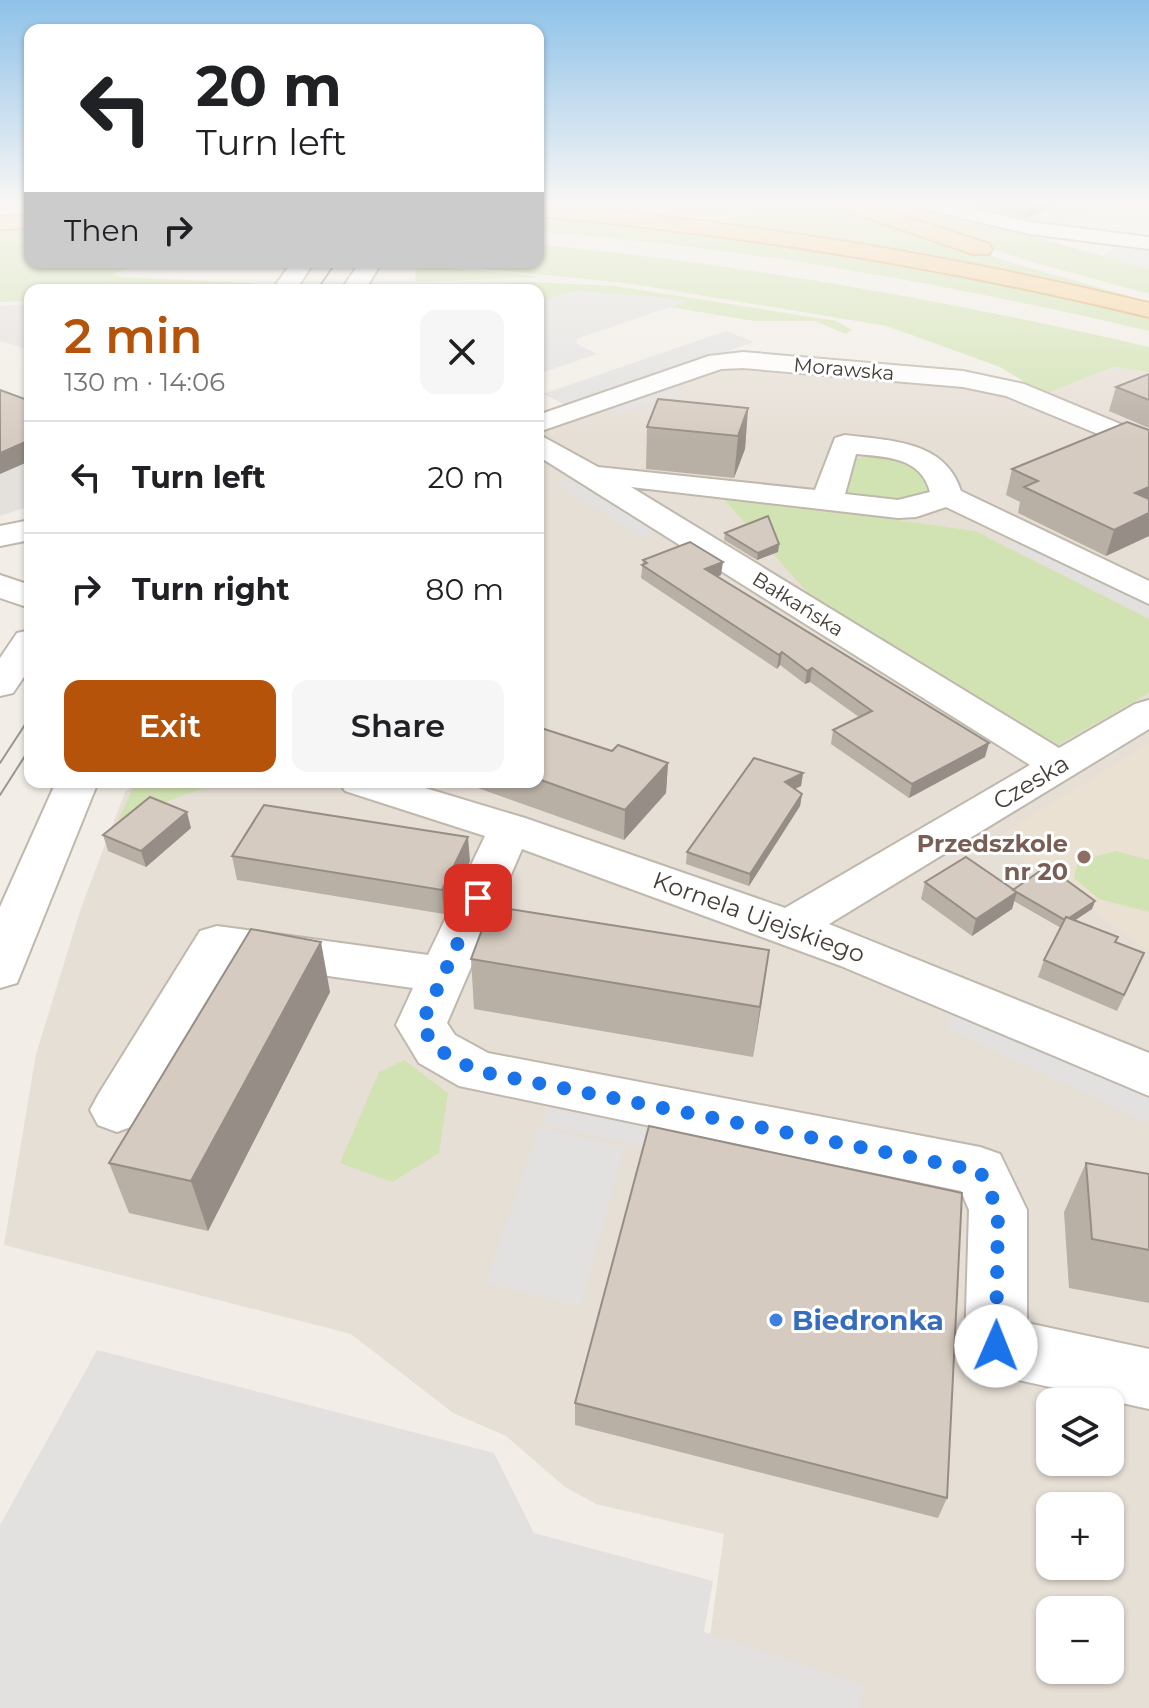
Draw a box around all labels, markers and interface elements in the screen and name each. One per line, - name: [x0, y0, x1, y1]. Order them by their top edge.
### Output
- text: 20 m: [196, 52, 342, 120]
- icon: left: [64, 56, 168, 160]
- text: Turn left: [196, 120, 347, 164]
- icon: right: [156, 208, 200, 252]
- text: Then: [64, 212, 140, 249]
- text: 2 min: [64, 307, 202, 365]
- button: close: [420, 310, 504, 394]
- street label: Morawska: [793, 353, 895, 385]
- text: 130 m · 14:06: [64, 366, 225, 398]
- icon: left: [64, 455, 108, 499]
- text: Turn left: [132, 459, 265, 496]
- text: 20 m: [427, 459, 504, 496]
- icon: right: [64, 567, 108, 611]
- street label: Bałkańska: [748, 567, 848, 641]
- text: Turn right: [132, 571, 289, 608]
- text: 80 m: [425, 571, 504, 608]
- button: Exit: [64, 680, 276, 772]
- button: Share: [292, 680, 504, 772]
- street label: Czeska: [988, 748, 1074, 816]
- place label: Przedszkole nr 20: [917, 829, 1068, 886]
- marker: Przedszkole nr 20: [1075, 848, 1093, 866]
- pin: [444, 864, 512, 932]
- street label: Kornela Ujejskiego: [649, 865, 869, 969]
- icon: arrive: [456, 876, 500, 920]
- place label: Biedronka: [792, 1303, 944, 1337]
- position arrow: [954, 1304, 1038, 1388]
- marker: Biedronka: [767, 1311, 785, 1329]
- map controls: [1036, 1388, 1124, 1684]
- button: layers: [1036, 1388, 1124, 1476]
- button: +: [1036, 1492, 1124, 1580]
- button: −: [1036, 1596, 1124, 1684]

